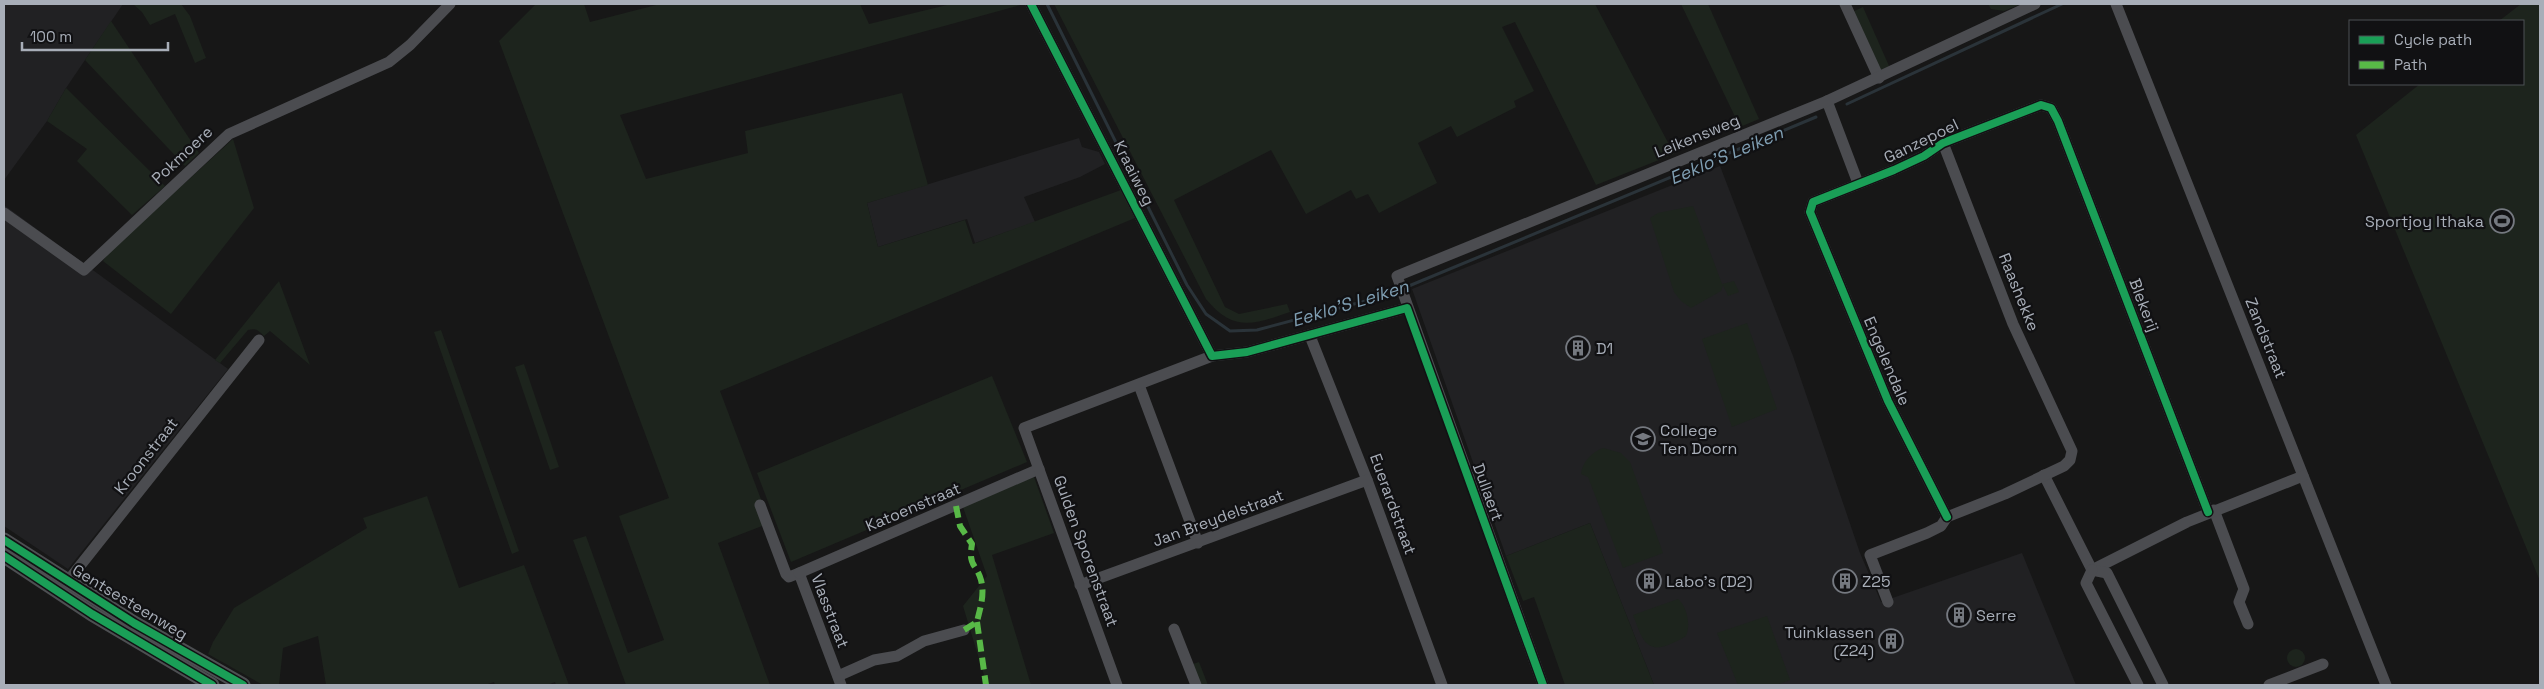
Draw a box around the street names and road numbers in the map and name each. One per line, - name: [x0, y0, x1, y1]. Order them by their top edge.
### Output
- street label: Leikensweg: [1651, 109, 1743, 163]
- street label: Ganzepoel: [1880, 114, 1962, 168]
- street label: Pokmoere: [147, 121, 217, 189]
- street label: Kraaiweg: [1109, 137, 1159, 209]
- street label: Raashekke: [1994, 250, 2044, 334]
- street label: Blekerij: [2124, 275, 2164, 335]
- street label: Zandstraat: [2240, 295, 2292, 381]
- street label: Engelendale: [1859, 313, 1915, 409]
- street label: Kroonstraat: [109, 413, 183, 499]
- street label: Euerardstraat: [1365, 451, 1421, 557]
- street label: Dullaert: [1468, 460, 1508, 524]
- street label: Gulden Sporenstraat: [1049, 472, 1123, 630]
- street label: Katoenstraat: [862, 478, 964, 536]
- street label: Jan Breydelstraat: [1150, 485, 1286, 551]
- street label: Gentsesteenweg: [68, 559, 192, 645]
- street label: Vlasstraat: [806, 571, 854, 651]

